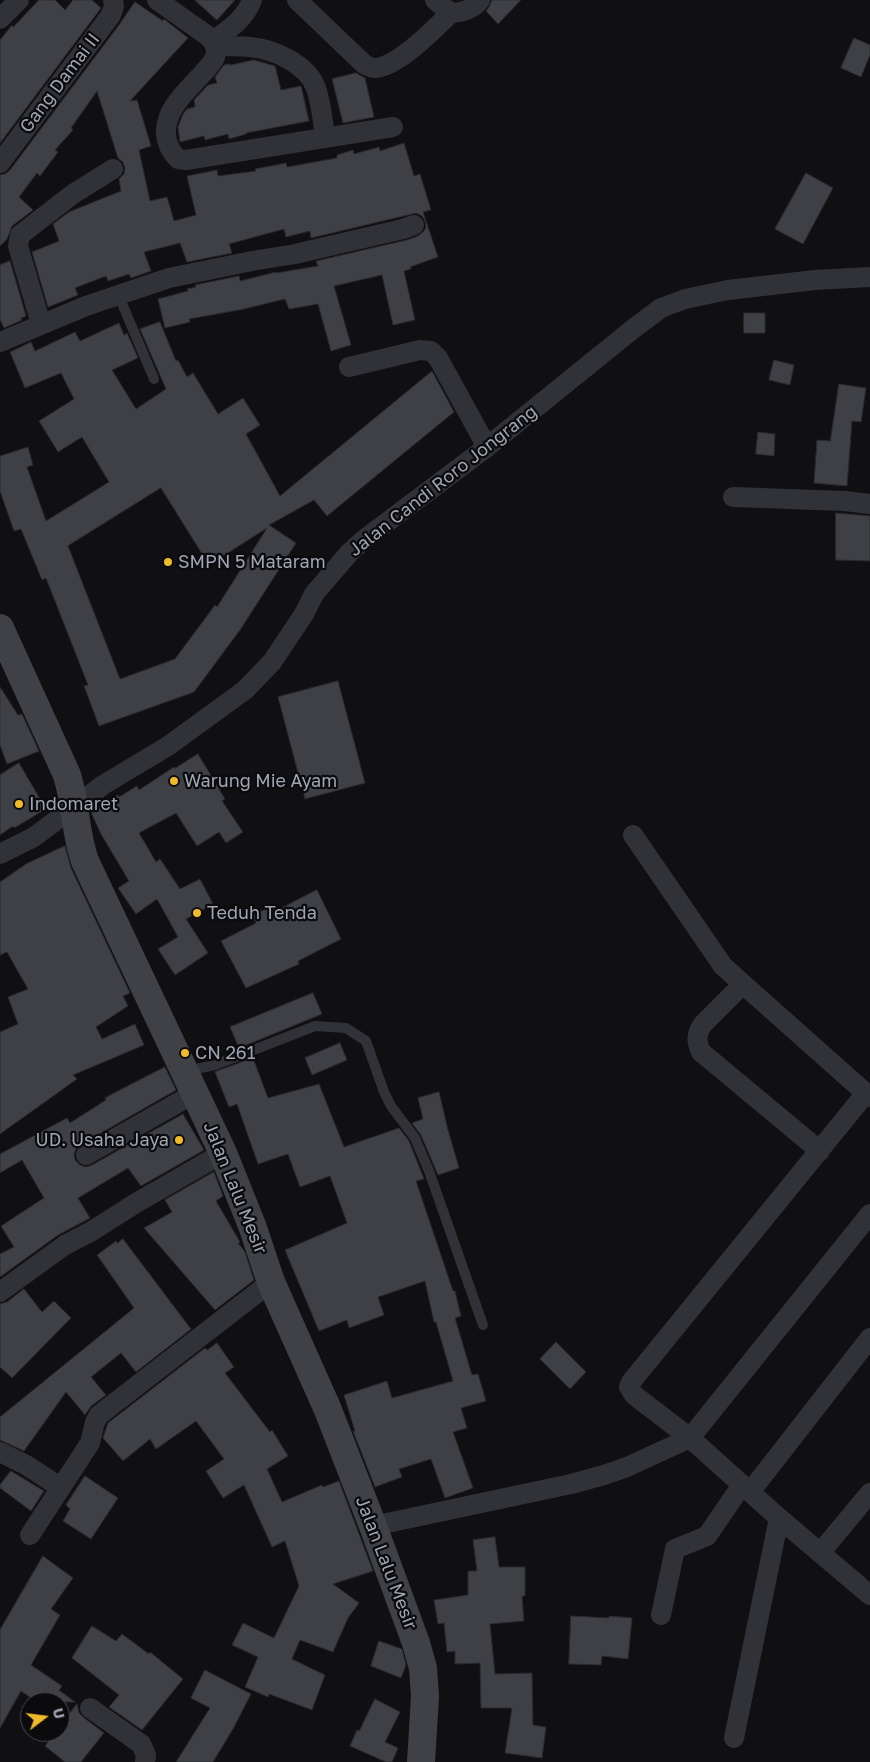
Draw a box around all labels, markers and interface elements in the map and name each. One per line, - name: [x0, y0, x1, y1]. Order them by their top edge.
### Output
- street label: Gang Damai II: [16, 29, 104, 137]
- street label: Jalan Candi Roro Jongrang: [345, 401, 541, 561]
- place label: SMPN 5 Mataram: [178, 551, 326, 573]
- marker: SMPN 5 Mataram: [162, 556, 174, 568]
- place label: Warung Mie Ayam: [184, 770, 337, 792]
- marker: Warung Mie Ayam: [168, 775, 180, 787]
- place label: Indomaret: [29, 793, 118, 815]
- marker: Indomaret: [13, 798, 25, 810]
- place label: Teduh Tenda: [207, 902, 317, 924]
- marker: Teduh Tenda: [191, 907, 203, 919]
- place label: CN 261: [195, 1042, 255, 1064]
- marker: CN 261: [179, 1047, 191, 1059]
- street label: Jalan Lalu Mesir: [199, 1119, 271, 1257]
- place label: UD. Usaha Jaya: [36, 1129, 169, 1151]
- marker: UD. Usaha Jaya: [173, 1134, 185, 1146]
- street label: Jalan Lalu Mesir: [351, 1493, 421, 1633]
- north arrow: [20, 1692, 70, 1742]
- text: U: [49, 1706, 69, 1720]

